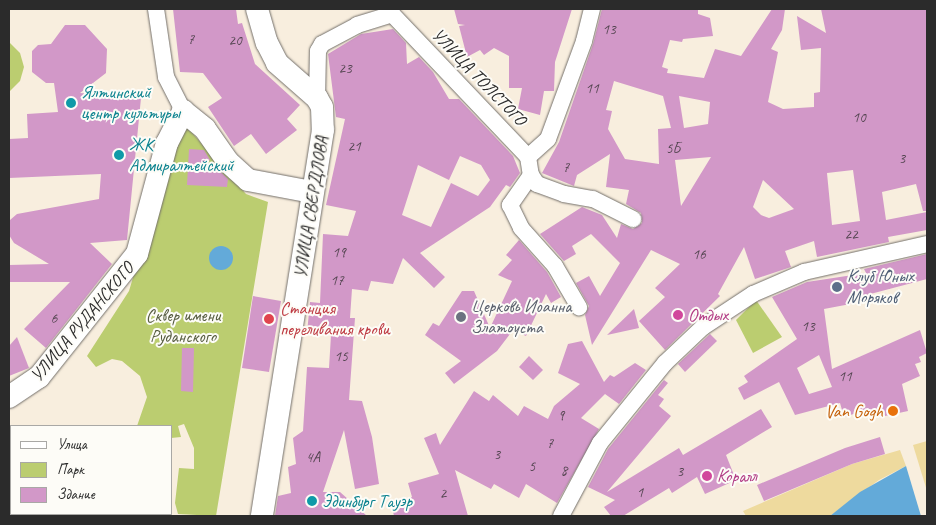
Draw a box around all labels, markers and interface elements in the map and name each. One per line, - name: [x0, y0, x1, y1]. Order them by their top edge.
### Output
- house number: 13: [602, 21, 616, 39]
- street label: УЛИЦА ТОЛСТОГО: [427, 24, 531, 130]
- house number: 7: [188, 31, 194, 49]
- house number: 20: [228, 32, 242, 50]
- house number: 23: [338, 60, 352, 78]
- house number: 11: [585, 80, 599, 98]
- place label: Ялтинский центр культуры: [81, 82, 177, 125]
- marker: Ялтинский центр культуры: [65, 97, 77, 109]
- house number: 10: [852, 109, 866, 127]
- place label: ЖК Адмиралтейский: [129, 134, 233, 176]
- street label: УЛИЦА СВЕРДЛОВА: [289, 136, 333, 278]
- house number: 21: [347, 138, 361, 156]
- house number: 5Б: [666, 140, 680, 158]
- marker: ЖК Адмиралтейский: [113, 149, 125, 161]
- house number: 3: [899, 150, 905, 168]
- house number: 7: [563, 159, 569, 177]
- house number: 22: [844, 226, 858, 244]
- house number: 19: [332, 244, 346, 262]
- house number: 16: [692, 246, 706, 264]
- street label: УЛИЦА РУДАНСКОГО: [26, 258, 138, 386]
- place label: Клуб Юных Моряков: [847, 266, 914, 308]
- house number: 17: [330, 272, 344, 290]
- marker: Клуб Юных Моряков: [831, 281, 843, 293]
- place label: Церковь Иоанна Златоуста: [471, 296, 571, 338]
- place label: Станция переливания крови: [280, 298, 390, 340]
- place label: Отдых: [688, 304, 728, 326]
- park label: Сквер имени Руданского: [146, 305, 220, 348]
- marker: Отдых: [672, 309, 684, 321]
- house number: 6: [51, 310, 57, 328]
- marker: Церковь Иоанна Златоуста: [455, 311, 467, 323]
- marker: Станция переливания крови: [262, 312, 276, 326]
- house number: 13: [801, 318, 815, 336]
- house number: 15: [334, 348, 348, 366]
- house number: 11: [838, 368, 852, 386]
- place label: Van Gogh: [825, 400, 883, 422]
- marker: Van Gogh: [887, 405, 899, 417]
- house number: 9: [558, 407, 564, 425]
- legend: [10, 425, 172, 515]
- text: Улица: [57, 435, 87, 454]
- house number: 7: [547, 435, 553, 453]
- house number: 3: [494, 446, 500, 464]
- house number: 4А: [306, 449, 320, 467]
- house number: 5: [529, 458, 535, 476]
- text: Парк: [57, 460, 84, 479]
- house number: 8: [561, 462, 567, 480]
- house number: 3: [677, 463, 683, 481]
- place label: Коралл: [717, 465, 757, 487]
- marker: Коралл: [701, 470, 713, 482]
- house number: 1: [637, 484, 643, 502]
- text: Здание: [57, 485, 95, 504]
- house number: 2: [440, 485, 446, 503]
- place label: Эдинбург Тауэр: [322, 490, 411, 512]
- marker: Эдинбург Тауэр: [306, 495, 318, 507]

